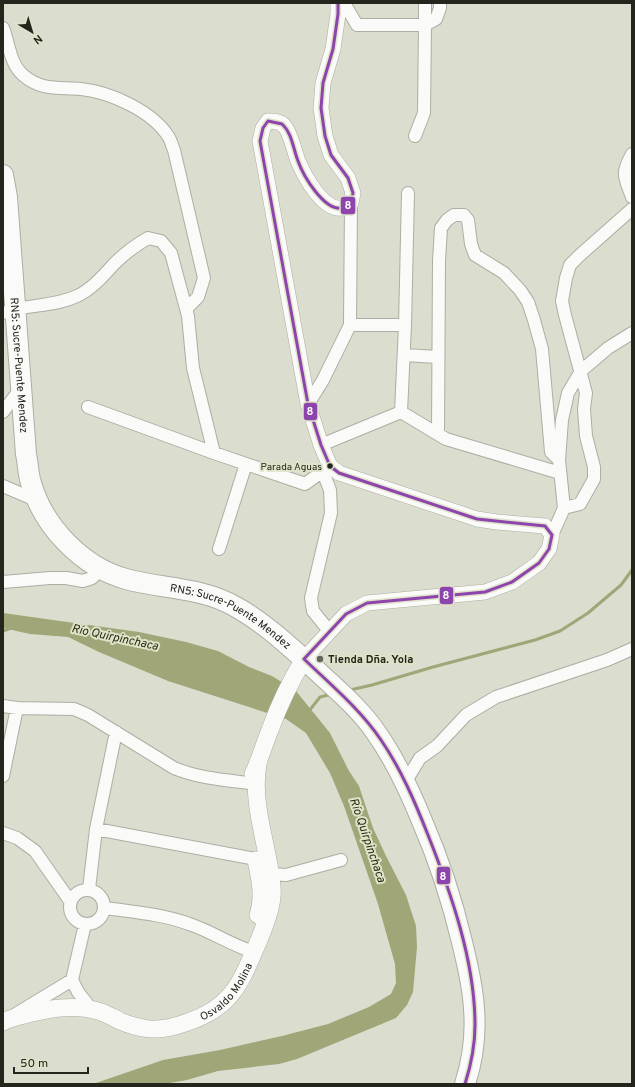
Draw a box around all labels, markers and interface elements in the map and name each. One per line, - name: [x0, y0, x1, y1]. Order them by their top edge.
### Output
- north arrow: [12, 12, 52, 52]
- text: N: [30, 31, 45, 47]
- line badge: 8: [340, 196, 356, 215]
- text: 8: [345, 199, 352, 213]
- street label: RN5: Sucre-Puente Mendez: [6, 297, 30, 434]
- line badge: 8: [303, 402, 318, 421]
- text: 8: [307, 405, 314, 419]
- place label: Parada Aguas: [261, 461, 322, 474]
- marker: Parada Aguas: [325, 461, 335, 471]
- street label: RN5: Sucre-Puente Mendez: [169, 581, 294, 653]
- line badge: 8: [439, 586, 454, 605]
- text: 8: [443, 589, 450, 603]
- water label: Río Quirpinchaca: [70, 621, 160, 655]
- place label: Tienda Dña. Yola: [328, 653, 413, 667]
- marker: Tienda Dña. Yola: [315, 654, 325, 664]
- water label: Río Quirpinchaca: [345, 796, 389, 885]
- line badge: 8: [436, 866, 451, 885]
- text: 8: [440, 870, 447, 884]
- street label: Osvaldo Molina: [198, 961, 256, 1024]
- scale bar: [14, 1049, 88, 1075]
- text: 50 m: [20, 1056, 48, 1072]

